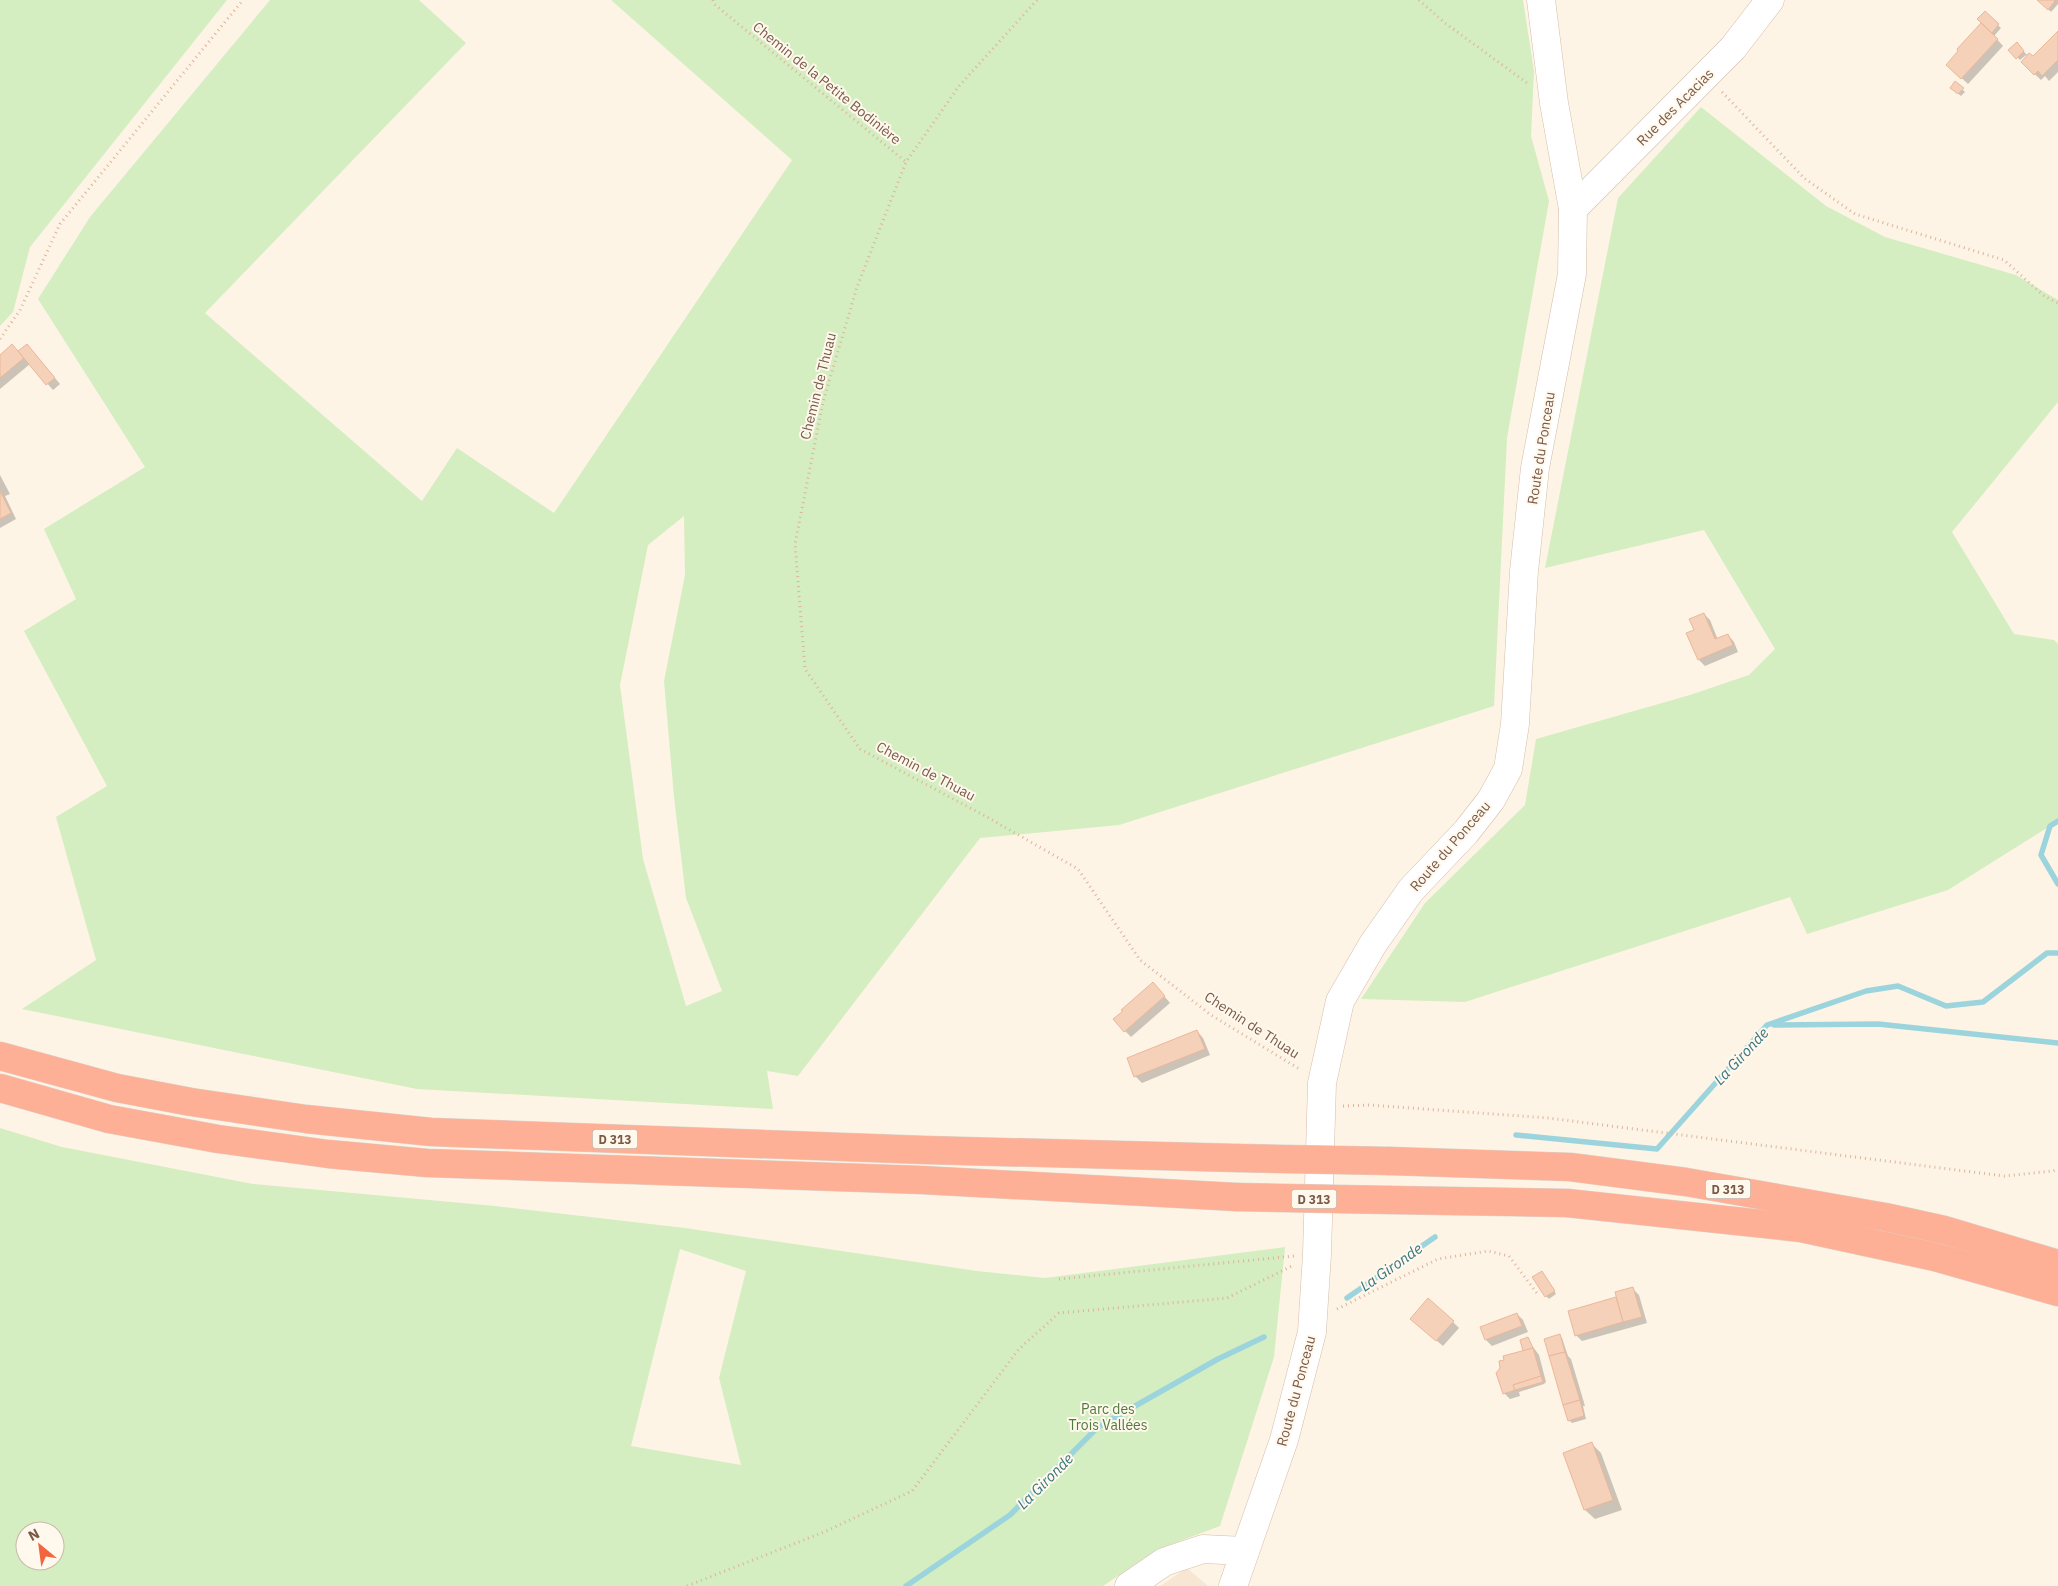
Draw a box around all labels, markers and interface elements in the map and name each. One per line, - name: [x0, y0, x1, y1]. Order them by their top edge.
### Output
- street label: Chemin de la Petite Bodinière: [749, 18, 905, 149]
- street label: Rue des Acacias: [1633, 64, 1718, 149]
- street label: Chemin de Thuau: [796, 331, 840, 441]
- street label: Route du Ponceau: [1523, 390, 1559, 506]
- street label: Chemin de Thuau: [873, 737, 979, 805]
- street label: Route du Ponceau: [1406, 797, 1494, 895]
- street label: Chemin de Thuau: [1201, 988, 1303, 1062]
- water label: La Gironde: [1710, 1023, 1773, 1089]
- road number: D 313: [592, 1130, 638, 1148]
- road number: D 313: [1706, 1180, 1750, 1198]
- road number: D 313: [1292, 1190, 1336, 1208]
- water label: La Gironde: [1356, 1238, 1426, 1295]
- street label: Route du Ponceau: [1273, 1334, 1319, 1448]
- park label: Parc des Trois Vallées: [1068, 1400, 1148, 1434]
- water label: La Gironde: [1013, 1449, 1077, 1513]
- north arrow: [15, 1521, 65, 1571]
- text: N: [25, 1524, 42, 1545]

